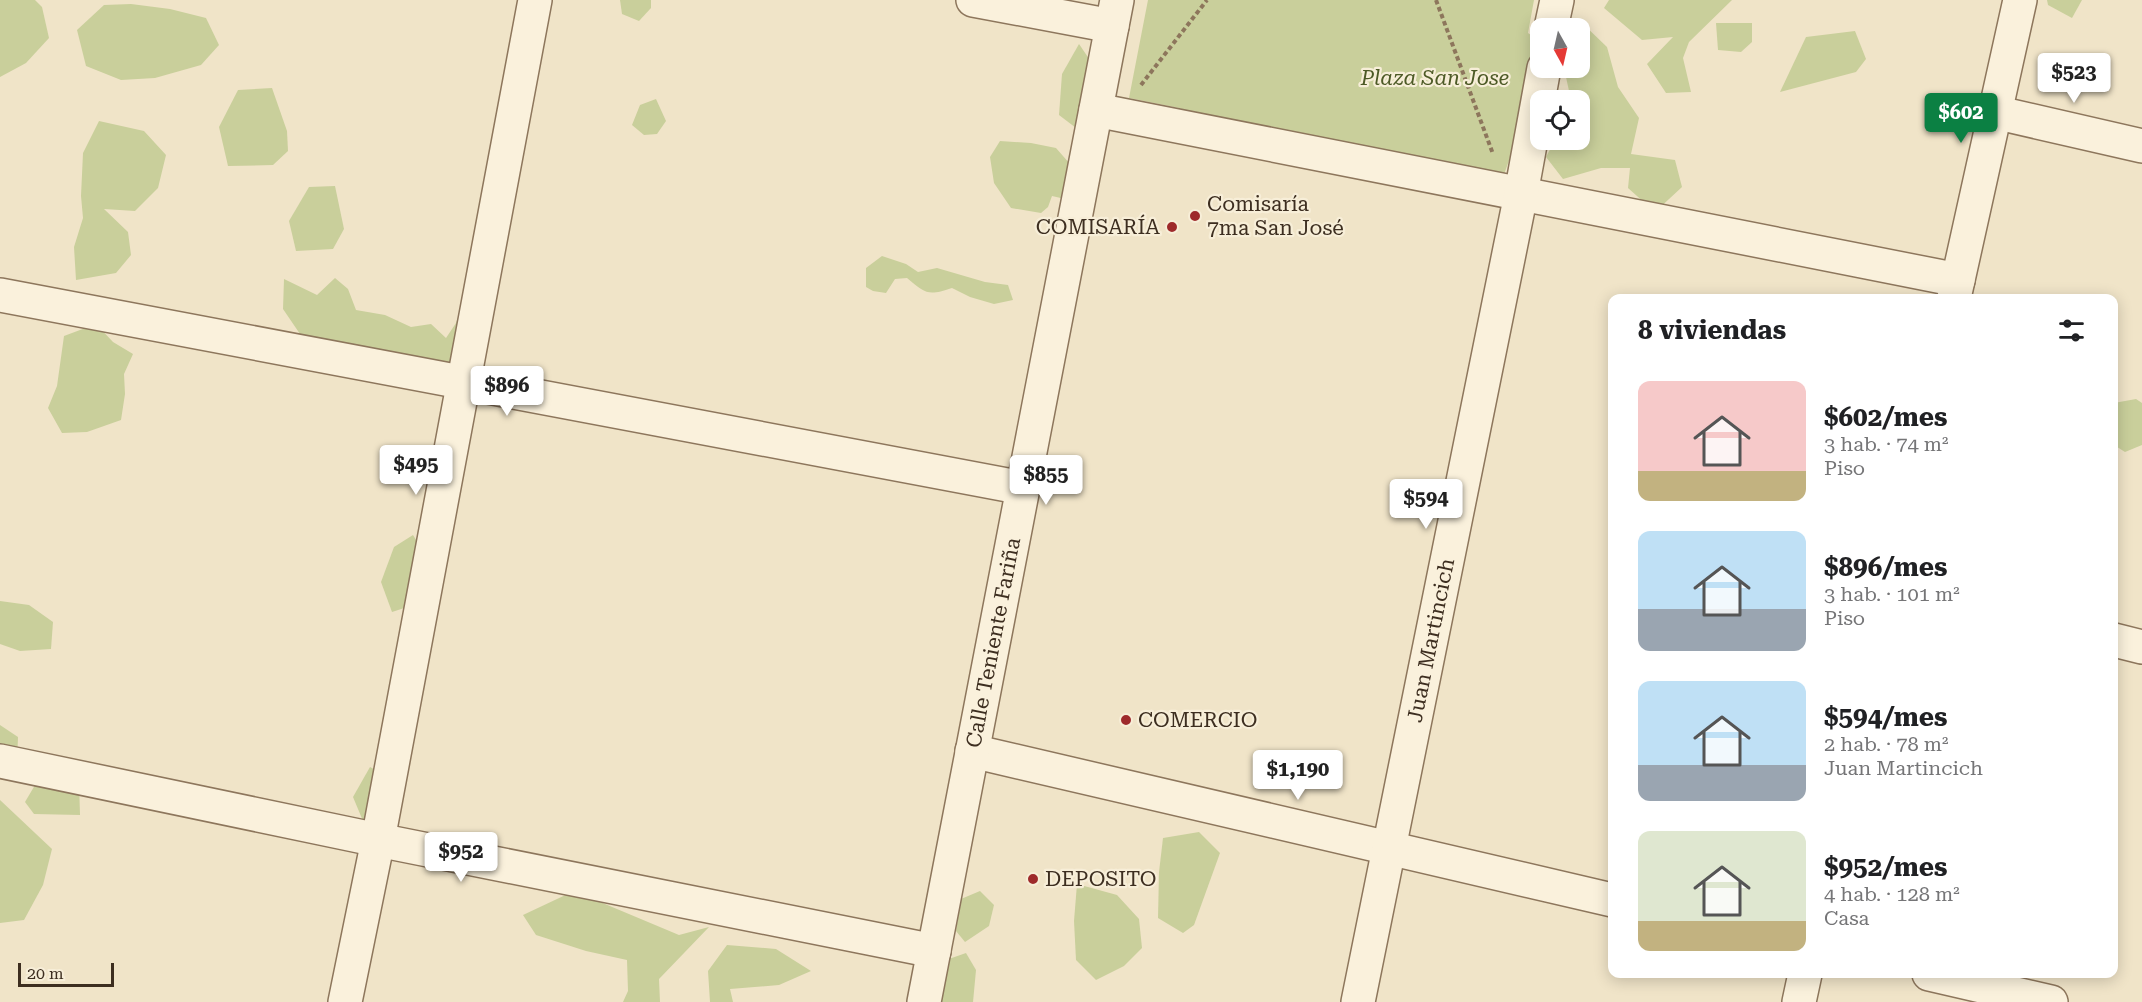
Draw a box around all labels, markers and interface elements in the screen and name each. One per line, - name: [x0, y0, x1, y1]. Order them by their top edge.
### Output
- north arrow: [1530, 18, 1590, 78]
- map controls: [1530, 18, 1590, 150]
- pin: $523: [2038, 53, 2110, 104]
- text: $523: [2052, 60, 2096, 84]
- park label: Plaza San Jose: [1360, 66, 1509, 90]
- button: locate: [1530, 90, 1590, 150]
- pin: $602: [1925, 93, 1997, 144]
- text: $602: [1939, 100, 1983, 124]
- place label: Comisaría 7ma San José: [1207, 192, 1344, 240]
- marker: Comisaría 7ma San José: [1188, 209, 1202, 223]
- place label: COMISARÍA: [1036, 214, 1160, 239]
- marker: COMISARÍA: [1165, 220, 1179, 234]
- icon: filters: [2055, 314, 2088, 347]
- text: 8 viviendas: [1638, 315, 1786, 345]
- pin: $896: [471, 366, 543, 417]
- text: $896: [485, 373, 529, 397]
- text: $602/mes: [1824, 402, 1947, 432]
- icon: home: [1686, 405, 1758, 477]
- text: 3 hab. · 74 m²: [1824, 432, 1948, 456]
- pin: $495: [380, 445, 452, 496]
- text: $495: [394, 452, 438, 476]
- pin: $855: [1010, 455, 1082, 506]
- text: Piso: [1824, 456, 1865, 480]
- text: $855: [1024, 462, 1068, 486]
- pin: $594: [1390, 479, 1462, 530]
- text: $594: [1404, 486, 1448, 510]
- street label: Calle Teniente Fariña: [961, 535, 1025, 750]
- text: $896/mes: [1824, 552, 1947, 582]
- icon: home: [1686, 555, 1758, 627]
- street label: Juan Martincich: [1403, 556, 1459, 724]
- text: 3 hab. · 101 m²: [1824, 582, 1960, 606]
- text: Piso: [1824, 606, 1865, 630]
- text: $594/mes: [1824, 702, 1947, 732]
- icon: home: [1686, 705, 1758, 777]
- place label: COMERCIO: [1138, 708, 1257, 732]
- marker: COMERCIO: [1119, 713, 1133, 727]
- text: 2 hab. · 78 m²: [1824, 732, 1948, 756]
- pin: $1,190: [1249, 750, 1347, 801]
- text: Juan Martincich: [1824, 756, 1983, 780]
- text: $1,190: [1267, 757, 1329, 781]
- pin: $952: [425, 832, 497, 883]
- text: $952: [439, 839, 483, 863]
- text: $952/mes: [1824, 852, 1947, 882]
- icon: home: [1686, 855, 1758, 927]
- place label: DEPOSITO: [1045, 867, 1157, 891]
- marker: DEPOSITO: [1026, 872, 1040, 886]
- text: 4 hab. · 128 m²: [1824, 882, 1960, 906]
- text: Casa: [1824, 906, 1869, 930]
- scale bar: [18, 960, 114, 988]
- text: 20 m: [27, 964, 64, 983]

